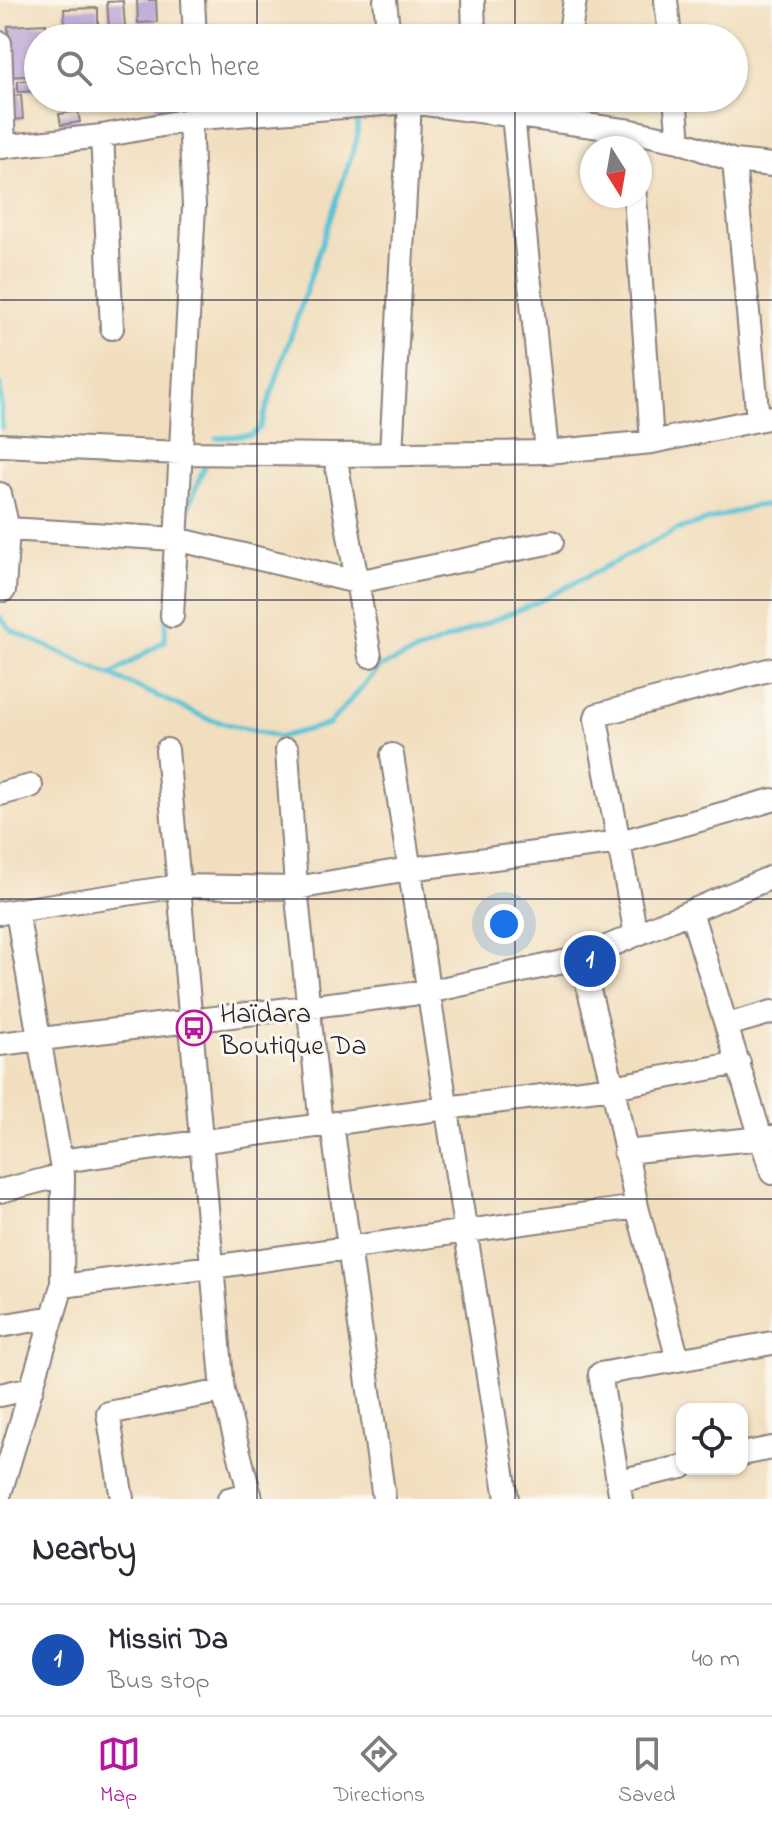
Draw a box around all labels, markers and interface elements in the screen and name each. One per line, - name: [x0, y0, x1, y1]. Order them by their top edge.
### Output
- search box: [24, 24, 748, 112]
- icon: search: [52, 46, 96, 90]
- text: Search here: [116, 46, 260, 90]
- north arrow: [580, 136, 652, 208]
- your location: [484, 904, 524, 944]
- pin: 1: [564, 931, 616, 991]
- place label: Haïdara Boutique Da: [219, 995, 367, 1068]
- bus stop icon: Haïdara Boutique Da: [175, 1009, 213, 1047]
- map controls: [676, 1403, 748, 1475]
- button: locate: [676, 1403, 748, 1475]
- text: Nearby: [32, 1526, 136, 1576]
- text: Missiri Da: [108, 1619, 228, 1663]
- text: 1: [54, 1641, 62, 1679]
- text: 40 m: [691, 1641, 740, 1679]
- text: Bus stop: [108, 1663, 210, 1701]
- tab: Map: [97, 1732, 141, 1812]
- tab: Directions: [334, 1732, 425, 1812]
- tab: Saved: [618, 1732, 675, 1812]

